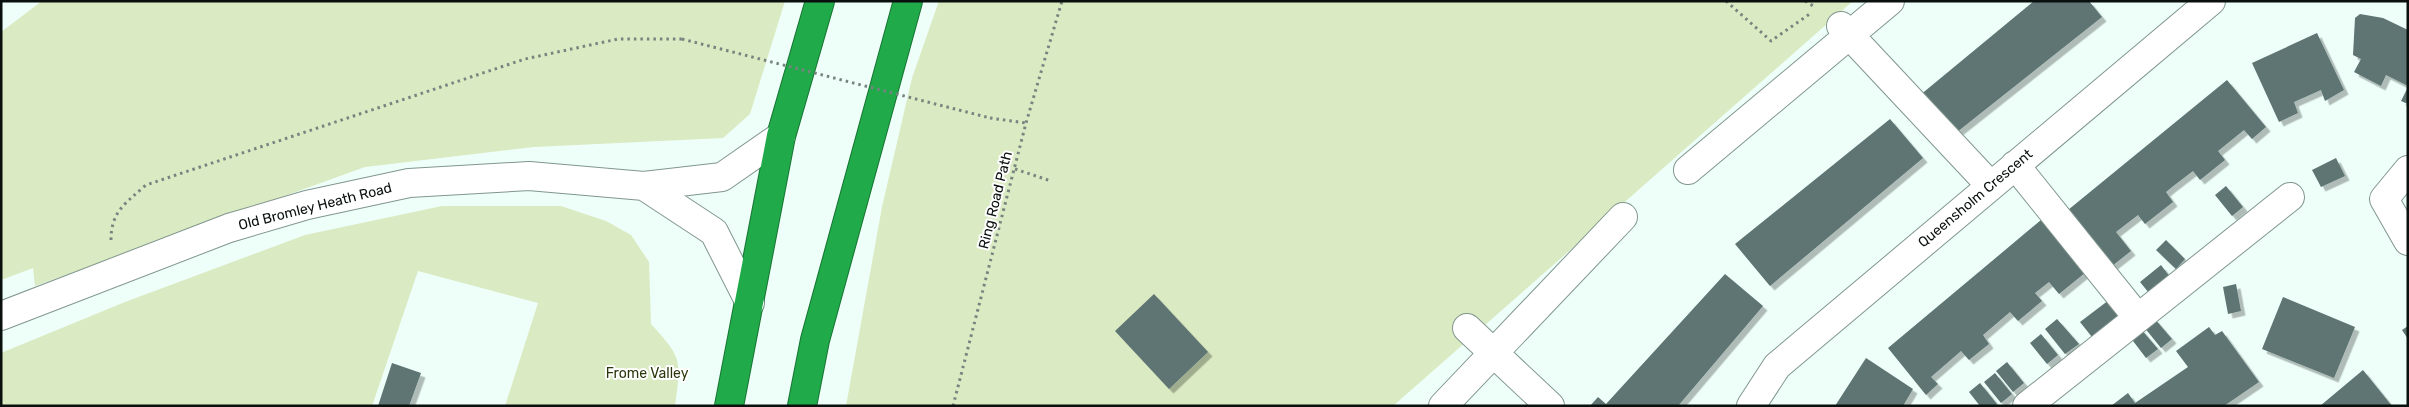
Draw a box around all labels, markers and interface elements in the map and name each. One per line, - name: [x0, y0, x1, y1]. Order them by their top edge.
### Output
- street label: Queensholm Crescent: [1915, 145, 2036, 251]
- street label: Ring Road Path: [975, 150, 1016, 251]
- street label: Old Bromley Heath Road: [237, 179, 394, 234]
- park label: Frome Valley: [606, 365, 689, 382]

